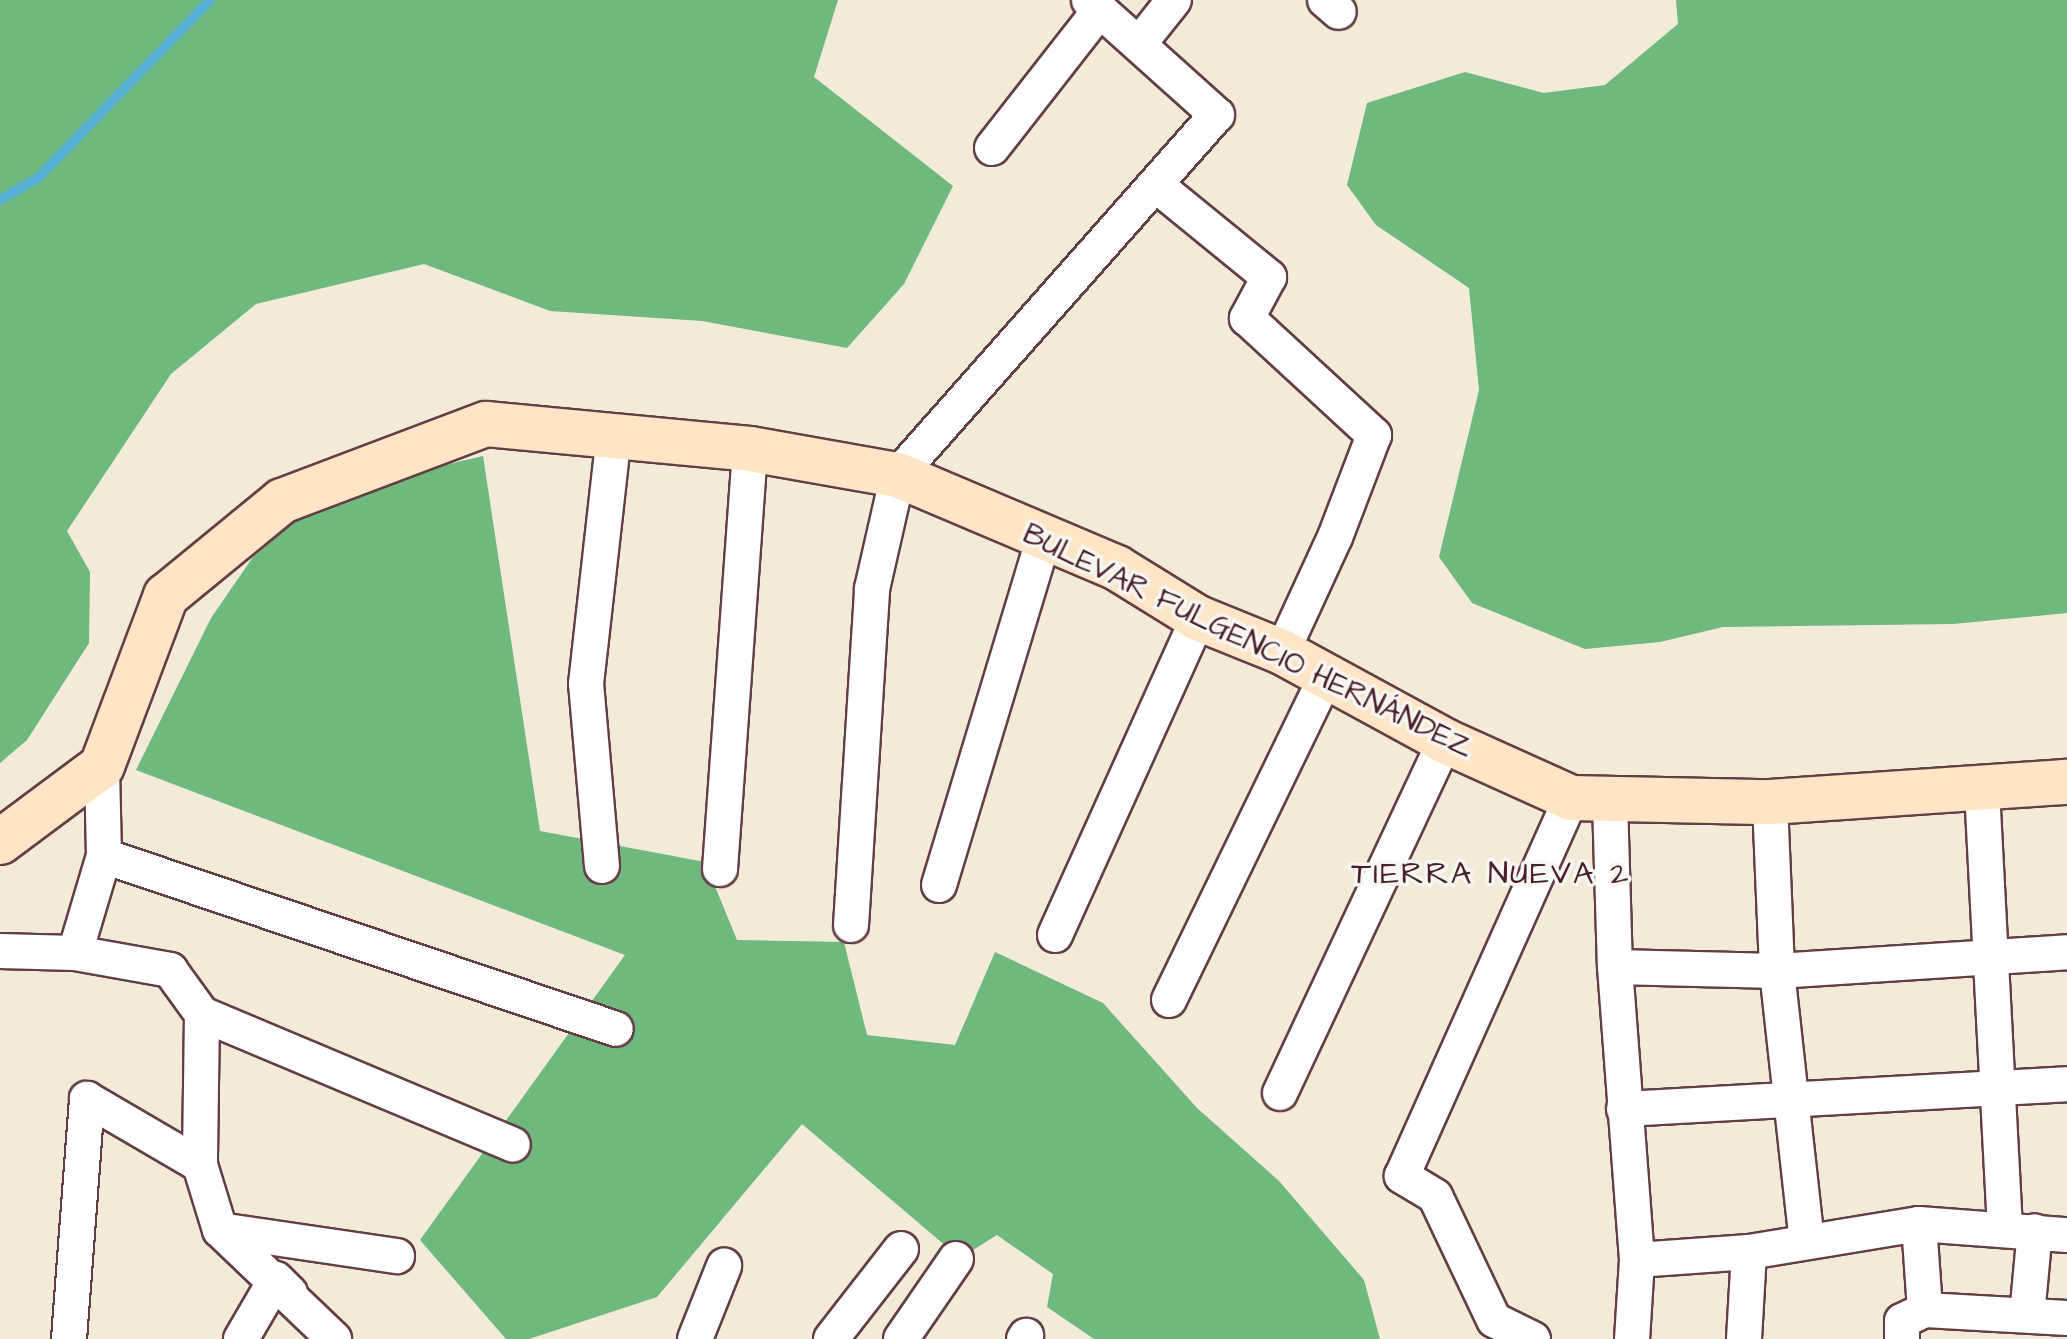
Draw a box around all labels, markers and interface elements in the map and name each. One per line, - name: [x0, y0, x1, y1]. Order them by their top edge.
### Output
- street label: BULEVAR FULGENCIO HERNÁNDEZ: [1017, 516, 1479, 766]
- district label: TIERRA NUEVA 2: [1351, 855, 1631, 893]

